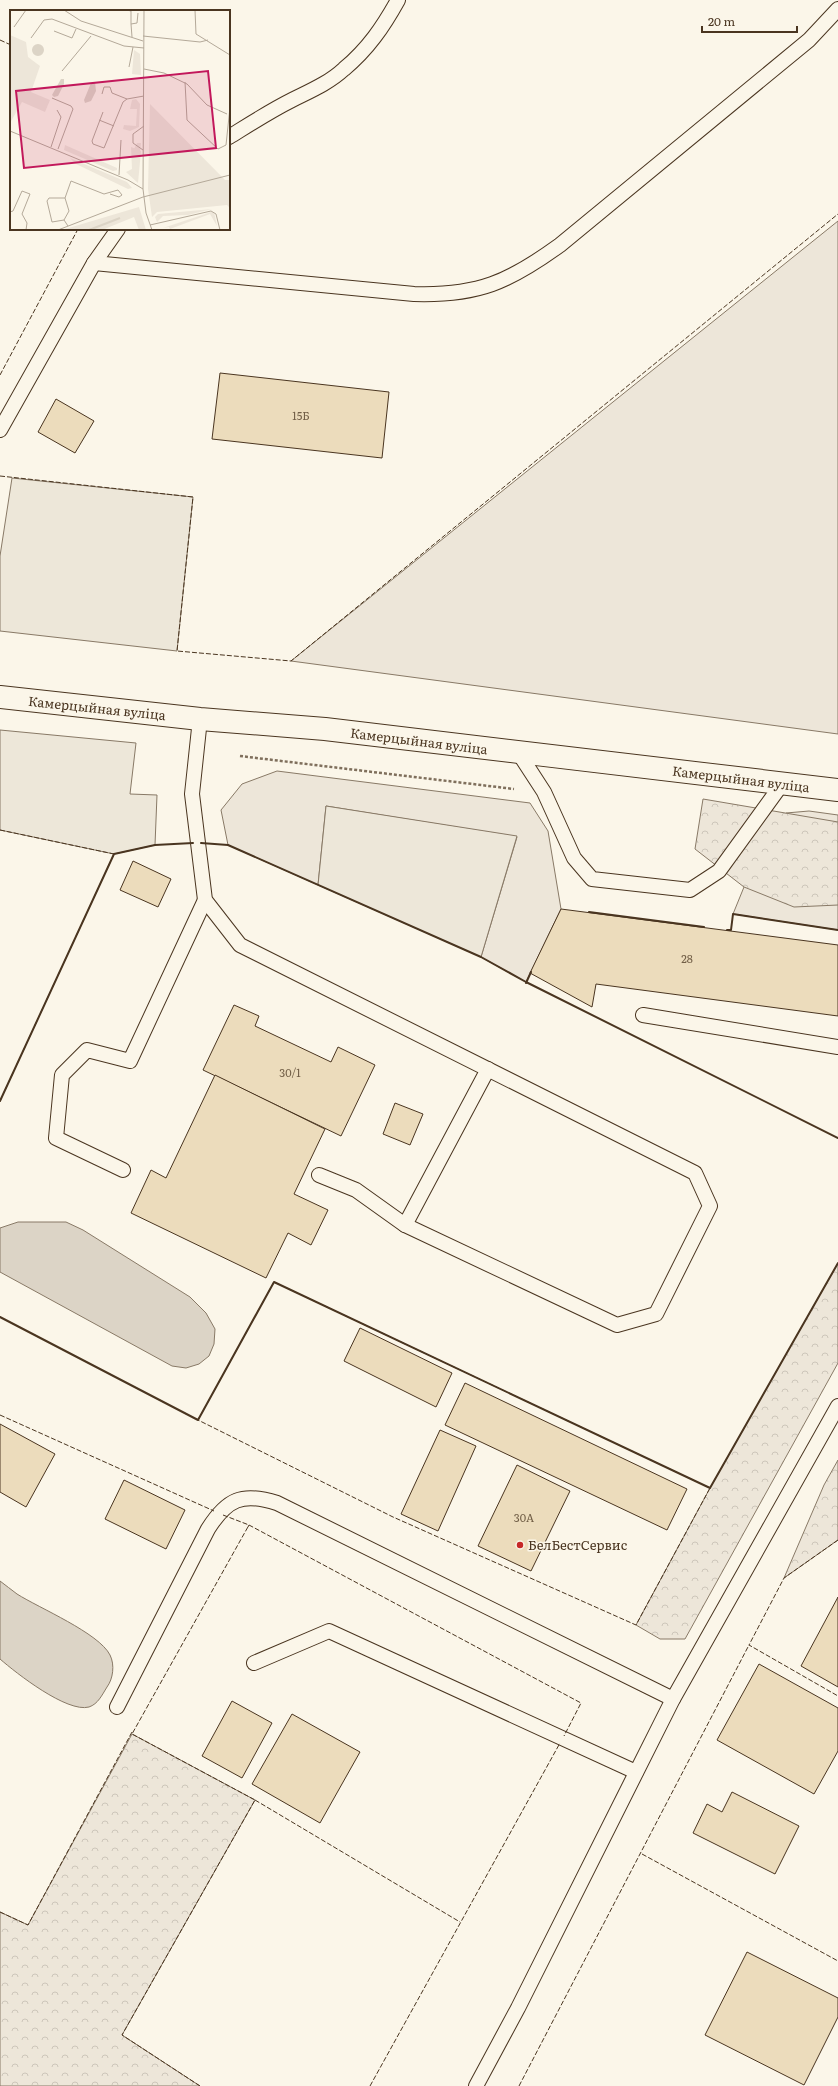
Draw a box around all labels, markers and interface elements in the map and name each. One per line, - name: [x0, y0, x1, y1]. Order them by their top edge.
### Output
- scale bar: [702, 8, 797, 34]
- inset map: [10, 10, 230, 230]
- text: 20 m: [708, 12, 735, 30]
- house number: 15Б: [292, 407, 310, 423]
- street label: Камерцыйная вуліца: [27, 691, 167, 724]
- street label: Камерцыйная вуліца: [349, 723, 489, 758]
- street label: Камерцыйная вуліца: [671, 761, 811, 796]
- house number: 28: [681, 950, 693, 966]
- house number: 30/1: [279, 1064, 301, 1080]
- house number: 30А: [514, 1509, 534, 1525]
- place label: БелБестСервис: [528, 1535, 628, 1554]
- marker: БелБестСервис: [515, 1540, 525, 1550]

